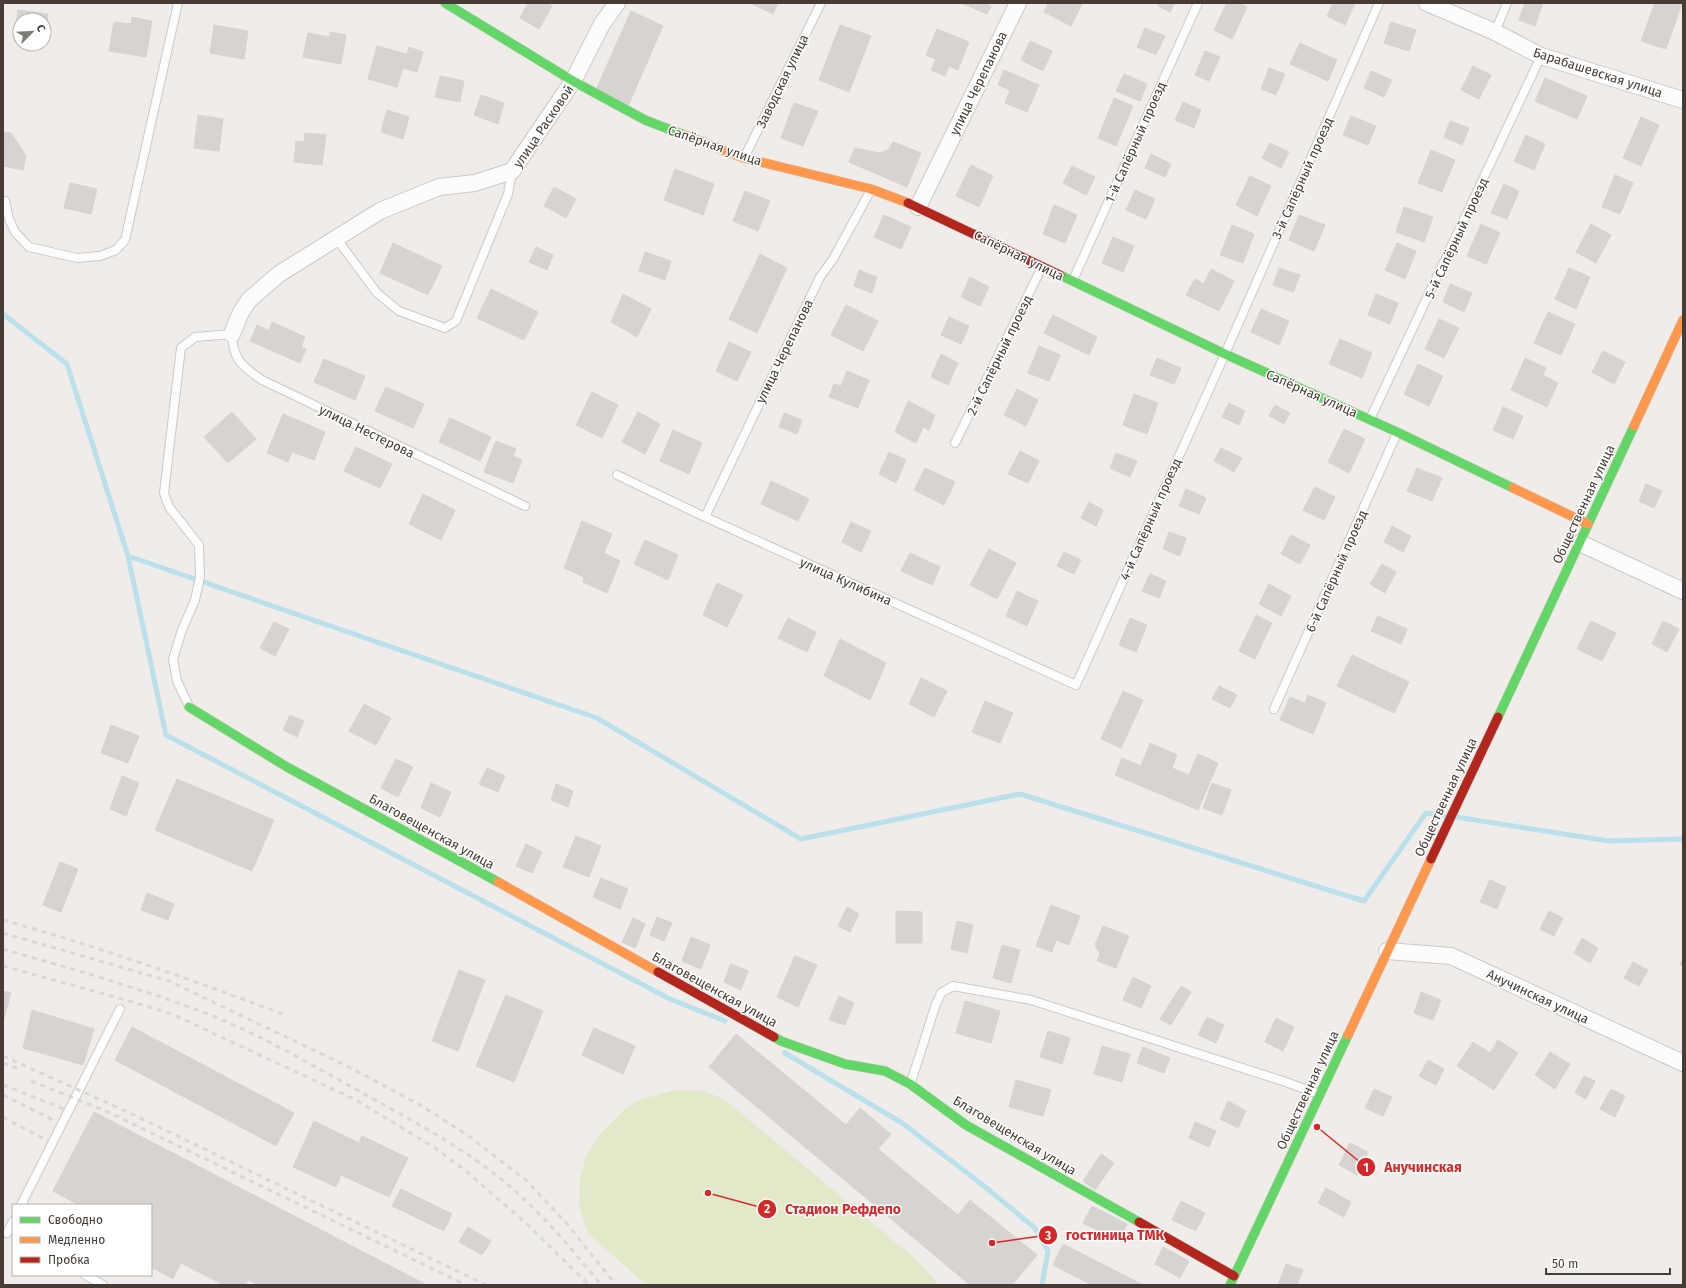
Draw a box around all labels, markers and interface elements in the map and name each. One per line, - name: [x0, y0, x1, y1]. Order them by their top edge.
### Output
- north arrow: [12, 12, 52, 52]
- text: С: [33, 23, 48, 34]
- street label: улица Черепанова: [947, 29, 1010, 138]
- street label: Заводская улица: [753, 32, 812, 131]
- street label: Барабашевская улица: [1531, 44, 1664, 100]
- street label: 1-й Сапёрный проезд: [1102, 79, 1169, 205]
- street label: улица Расковой: [510, 82, 577, 171]
- street label: 3-й Сапёрный проезд: [1269, 115, 1336, 241]
- street label: Сапёрная улица: [666, 122, 764, 169]
- street label: 5-й Сапёрный проезд: [1422, 175, 1491, 301]
- street label: Сапёрная улица: [971, 227, 1066, 284]
- street label: 2-й Сапёрный проезд: [964, 293, 1035, 418]
- street label: улица Черепанова: [753, 297, 816, 406]
- street label: Сапёрная улица: [1264, 367, 1360, 420]
- street label: улица Нестерова: [317, 402, 417, 461]
- street label: Общественная улица: [1549, 442, 1618, 566]
- street label: 4-й Сапёрный проезд: [1117, 456, 1184, 583]
- street label: 6-й Сапёрный проезд: [1303, 508, 1370, 635]
- street label: улица Кулибина: [798, 555, 894, 608]
- street label: Общественная улица: [1411, 735, 1480, 859]
- street label: Благовещенская улица: [367, 791, 497, 872]
- street label: Благовещенская улица: [650, 949, 780, 1030]
- street label: Анучинская улица: [1484, 966, 1591, 1027]
- street label: Общественная улица: [1273, 1028, 1342, 1152]
- street label: Благовещенская улица: [950, 1093, 1079, 1178]
- callout: Анучинская: [1356, 1154, 1470, 1180]
- text: Анучинская: [1383, 1159, 1462, 1176]
- text: 1: [1363, 1161, 1369, 1175]
- callout: Стадион Рефдепо: [757, 1196, 909, 1222]
- text: Стадион Рефдепо: [785, 1201, 901, 1218]
- text: 2: [764, 1202, 770, 1216]
- legend: [12, 1204, 152, 1276]
- text: Свободно: [48, 1213, 103, 1227]
- callout: гостиница ТМК: [1038, 1222, 1172, 1248]
- text: гостиница ТМК: [1066, 1227, 1164, 1244]
- text: 3: [1044, 1229, 1051, 1243]
- text: Медленно: [48, 1233, 105, 1247]
- scale bar: [1546, 1250, 1670, 1276]
- text: Пробка: [48, 1253, 90, 1267]
- text: 50 m: [1552, 1257, 1578, 1271]

